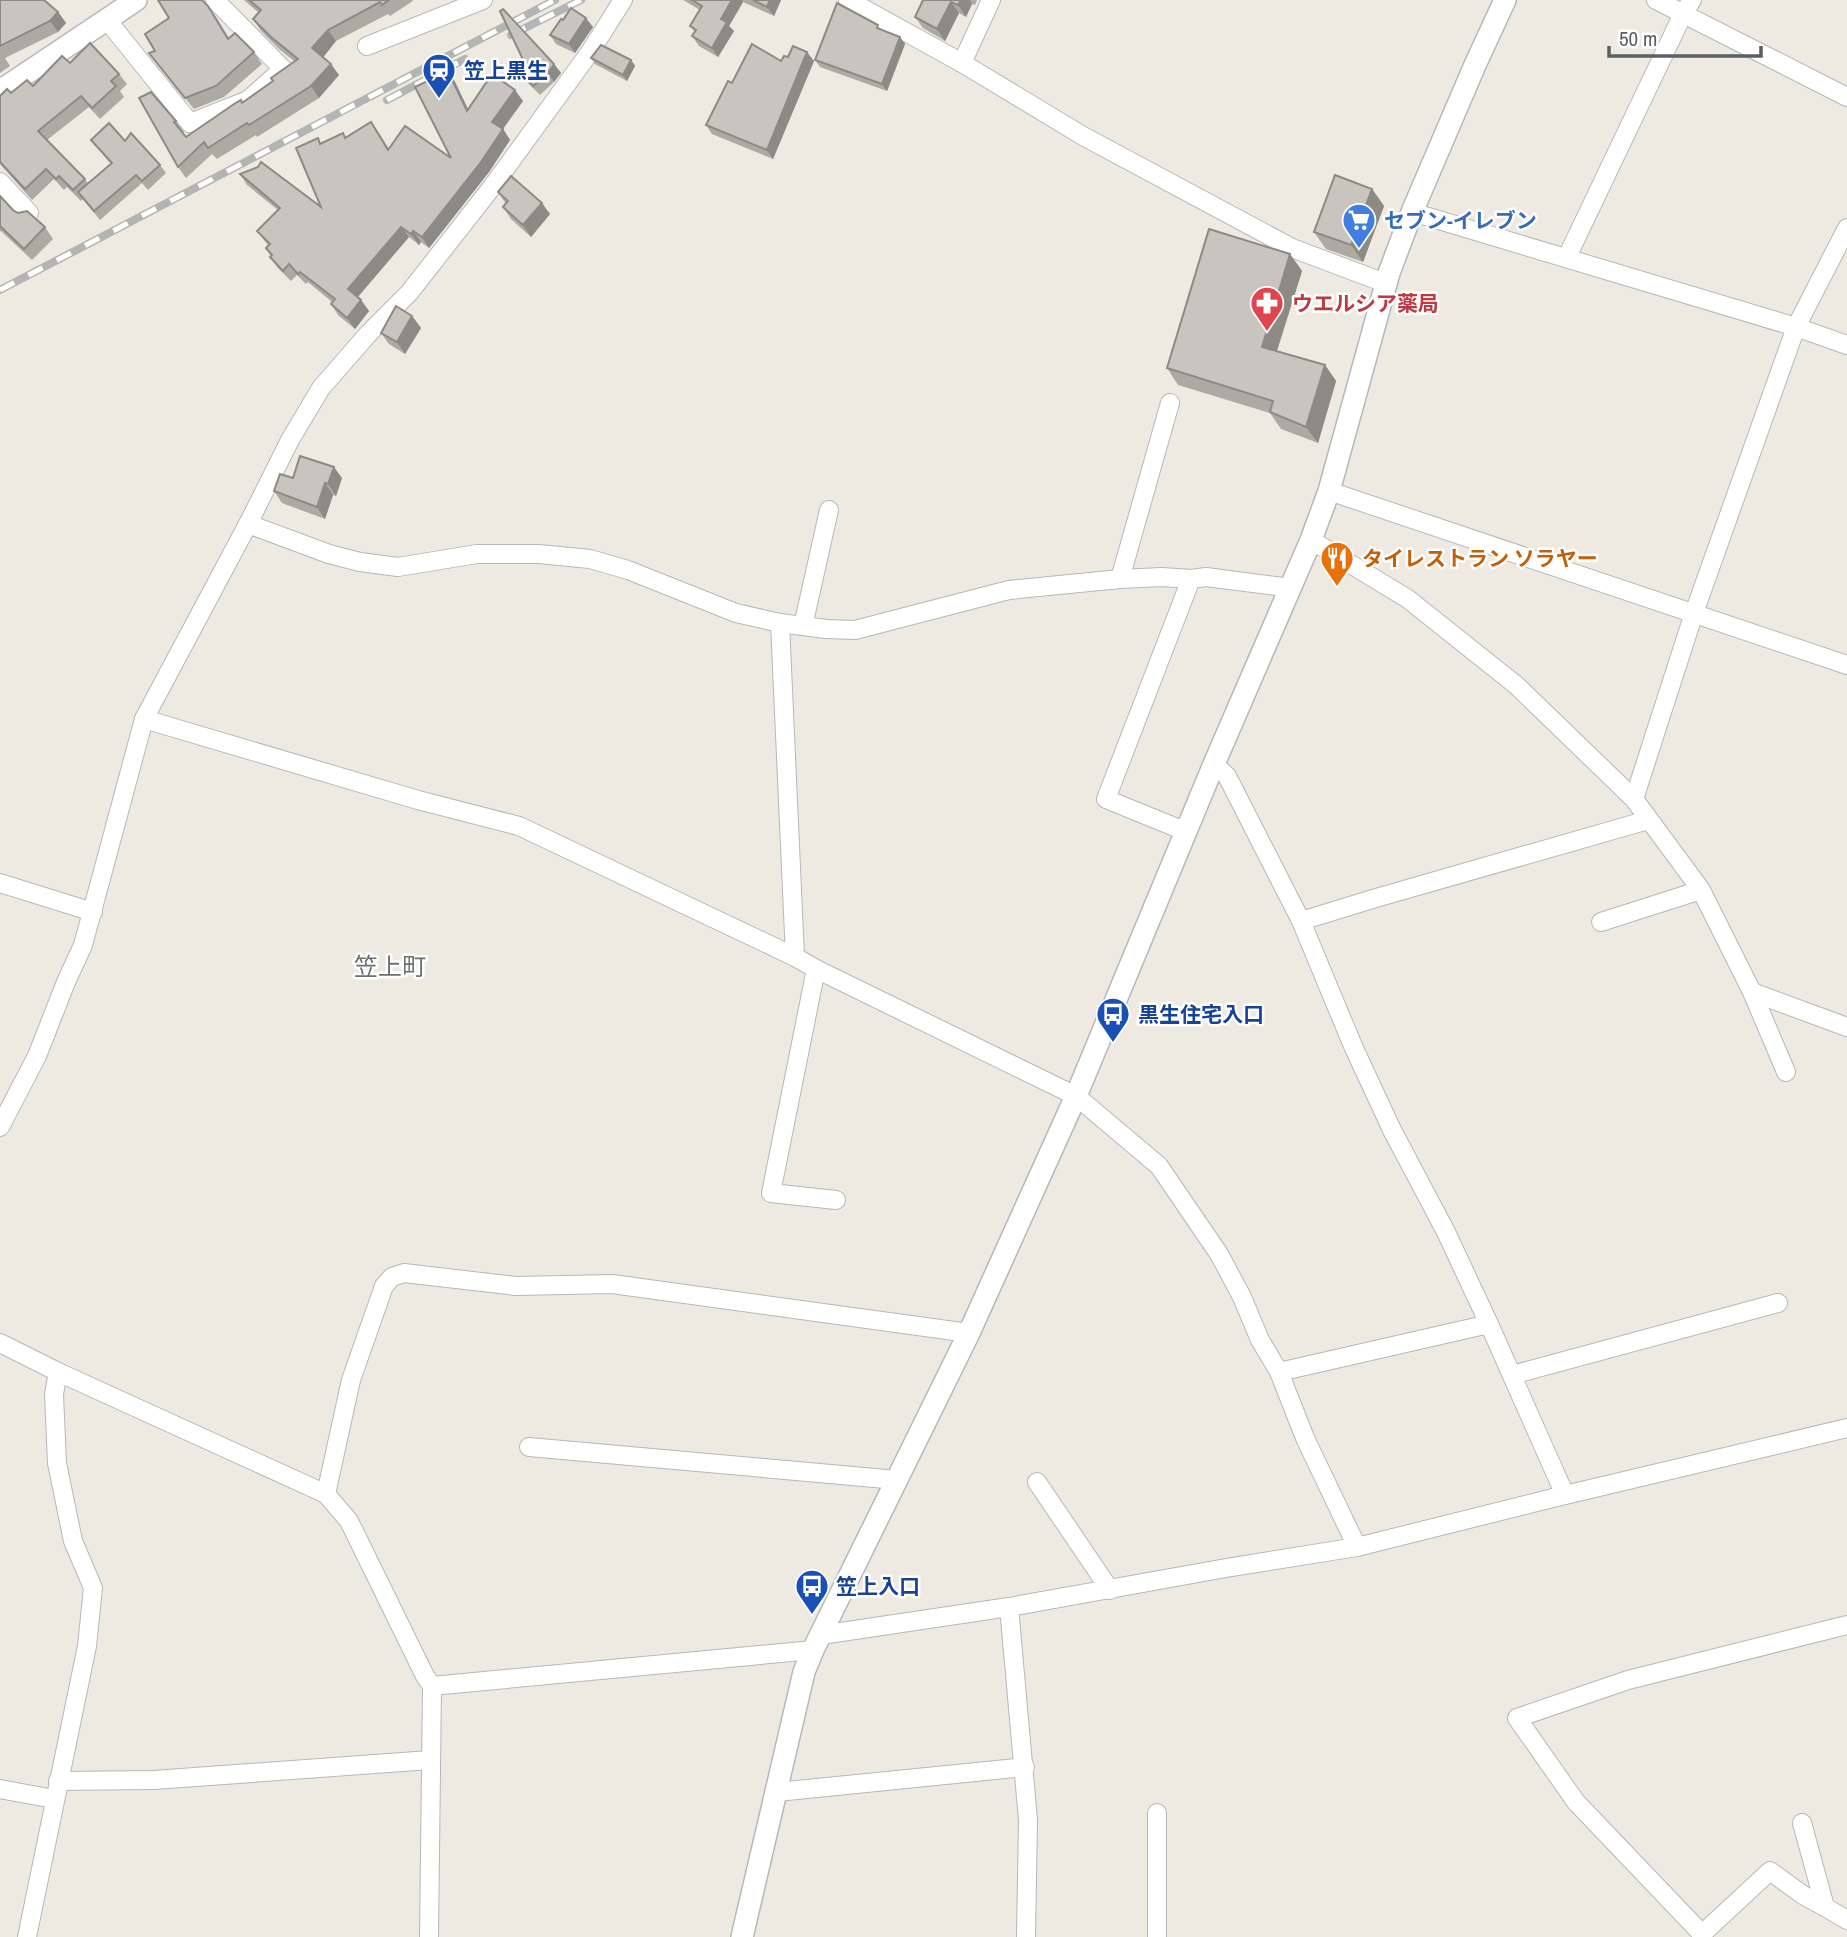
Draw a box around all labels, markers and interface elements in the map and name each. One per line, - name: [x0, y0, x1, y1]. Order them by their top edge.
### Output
- scale bar: [1609, 14, 1761, 58]
- text: 50 m: [1619, 24, 1657, 53]
- station icon: 笠上黒生: [420, 51, 458, 100]
- place label: 笠上黒生: [464, 56, 548, 85]
- supermarket icon: セブン-イレブン: [1340, 201, 1378, 250]
- place label: セブン-イレブン: [1384, 206, 1537, 235]
- pharmacy icon: ウエルシア薬局: [1248, 284, 1286, 333]
- place label: ウエルシア薬局: [1292, 289, 1439, 318]
- restaurant icon: タイレストラン ソラヤー: [1318, 539, 1356, 588]
- place label: タイレストラン ソラヤー: [1362, 544, 1598, 573]
- district label: 笠上町: [354, 950, 426, 982]
- bus stop icon: 黒生住宅入口: [1094, 995, 1132, 1044]
- place label: 黒生住宅入口: [1138, 1000, 1264, 1029]
- bus stop icon: 笠上入口: [793, 1567, 831, 1616]
- place label: 笠上入口: [836, 1572, 920, 1601]

